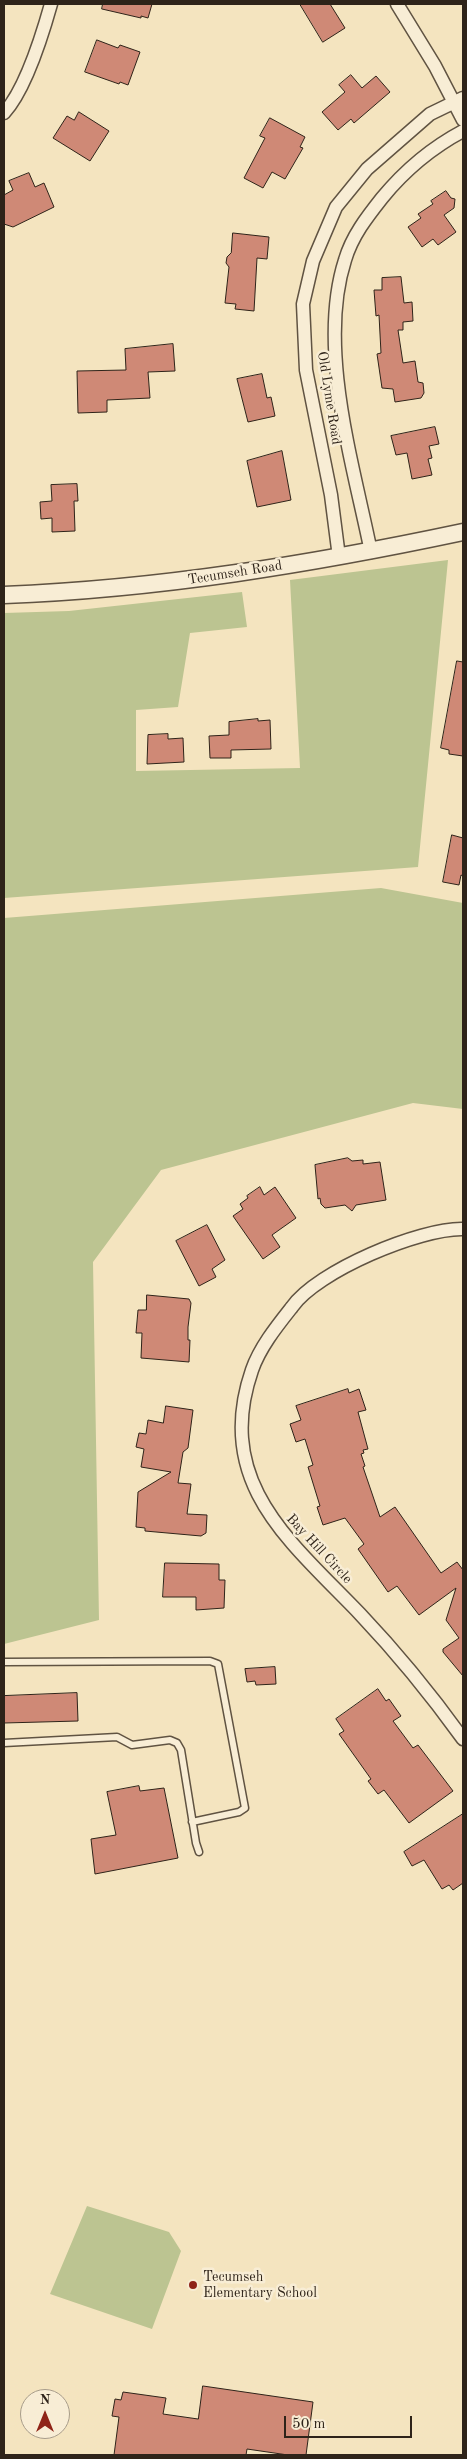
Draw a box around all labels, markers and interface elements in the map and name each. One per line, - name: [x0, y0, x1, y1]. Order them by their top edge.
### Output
- street label: Old Lyme Road: [313, 350, 345, 446]
- street label: Tecumseh Road: [187, 557, 283, 589]
- street label: Bay Hill Circle: [282, 1511, 356, 1587]
- place label: Tecumseh Elementary School: [203, 2269, 317, 2302]
- marker: Tecumseh Elementary School: [187, 2279, 199, 2291]
- north arrow: [20, 2389, 70, 2439]
- text: N: [40, 2393, 50, 2407]
- scale bar: [287, 2406, 414, 2438]
- text: 50 m: [292, 2417, 326, 2432]

